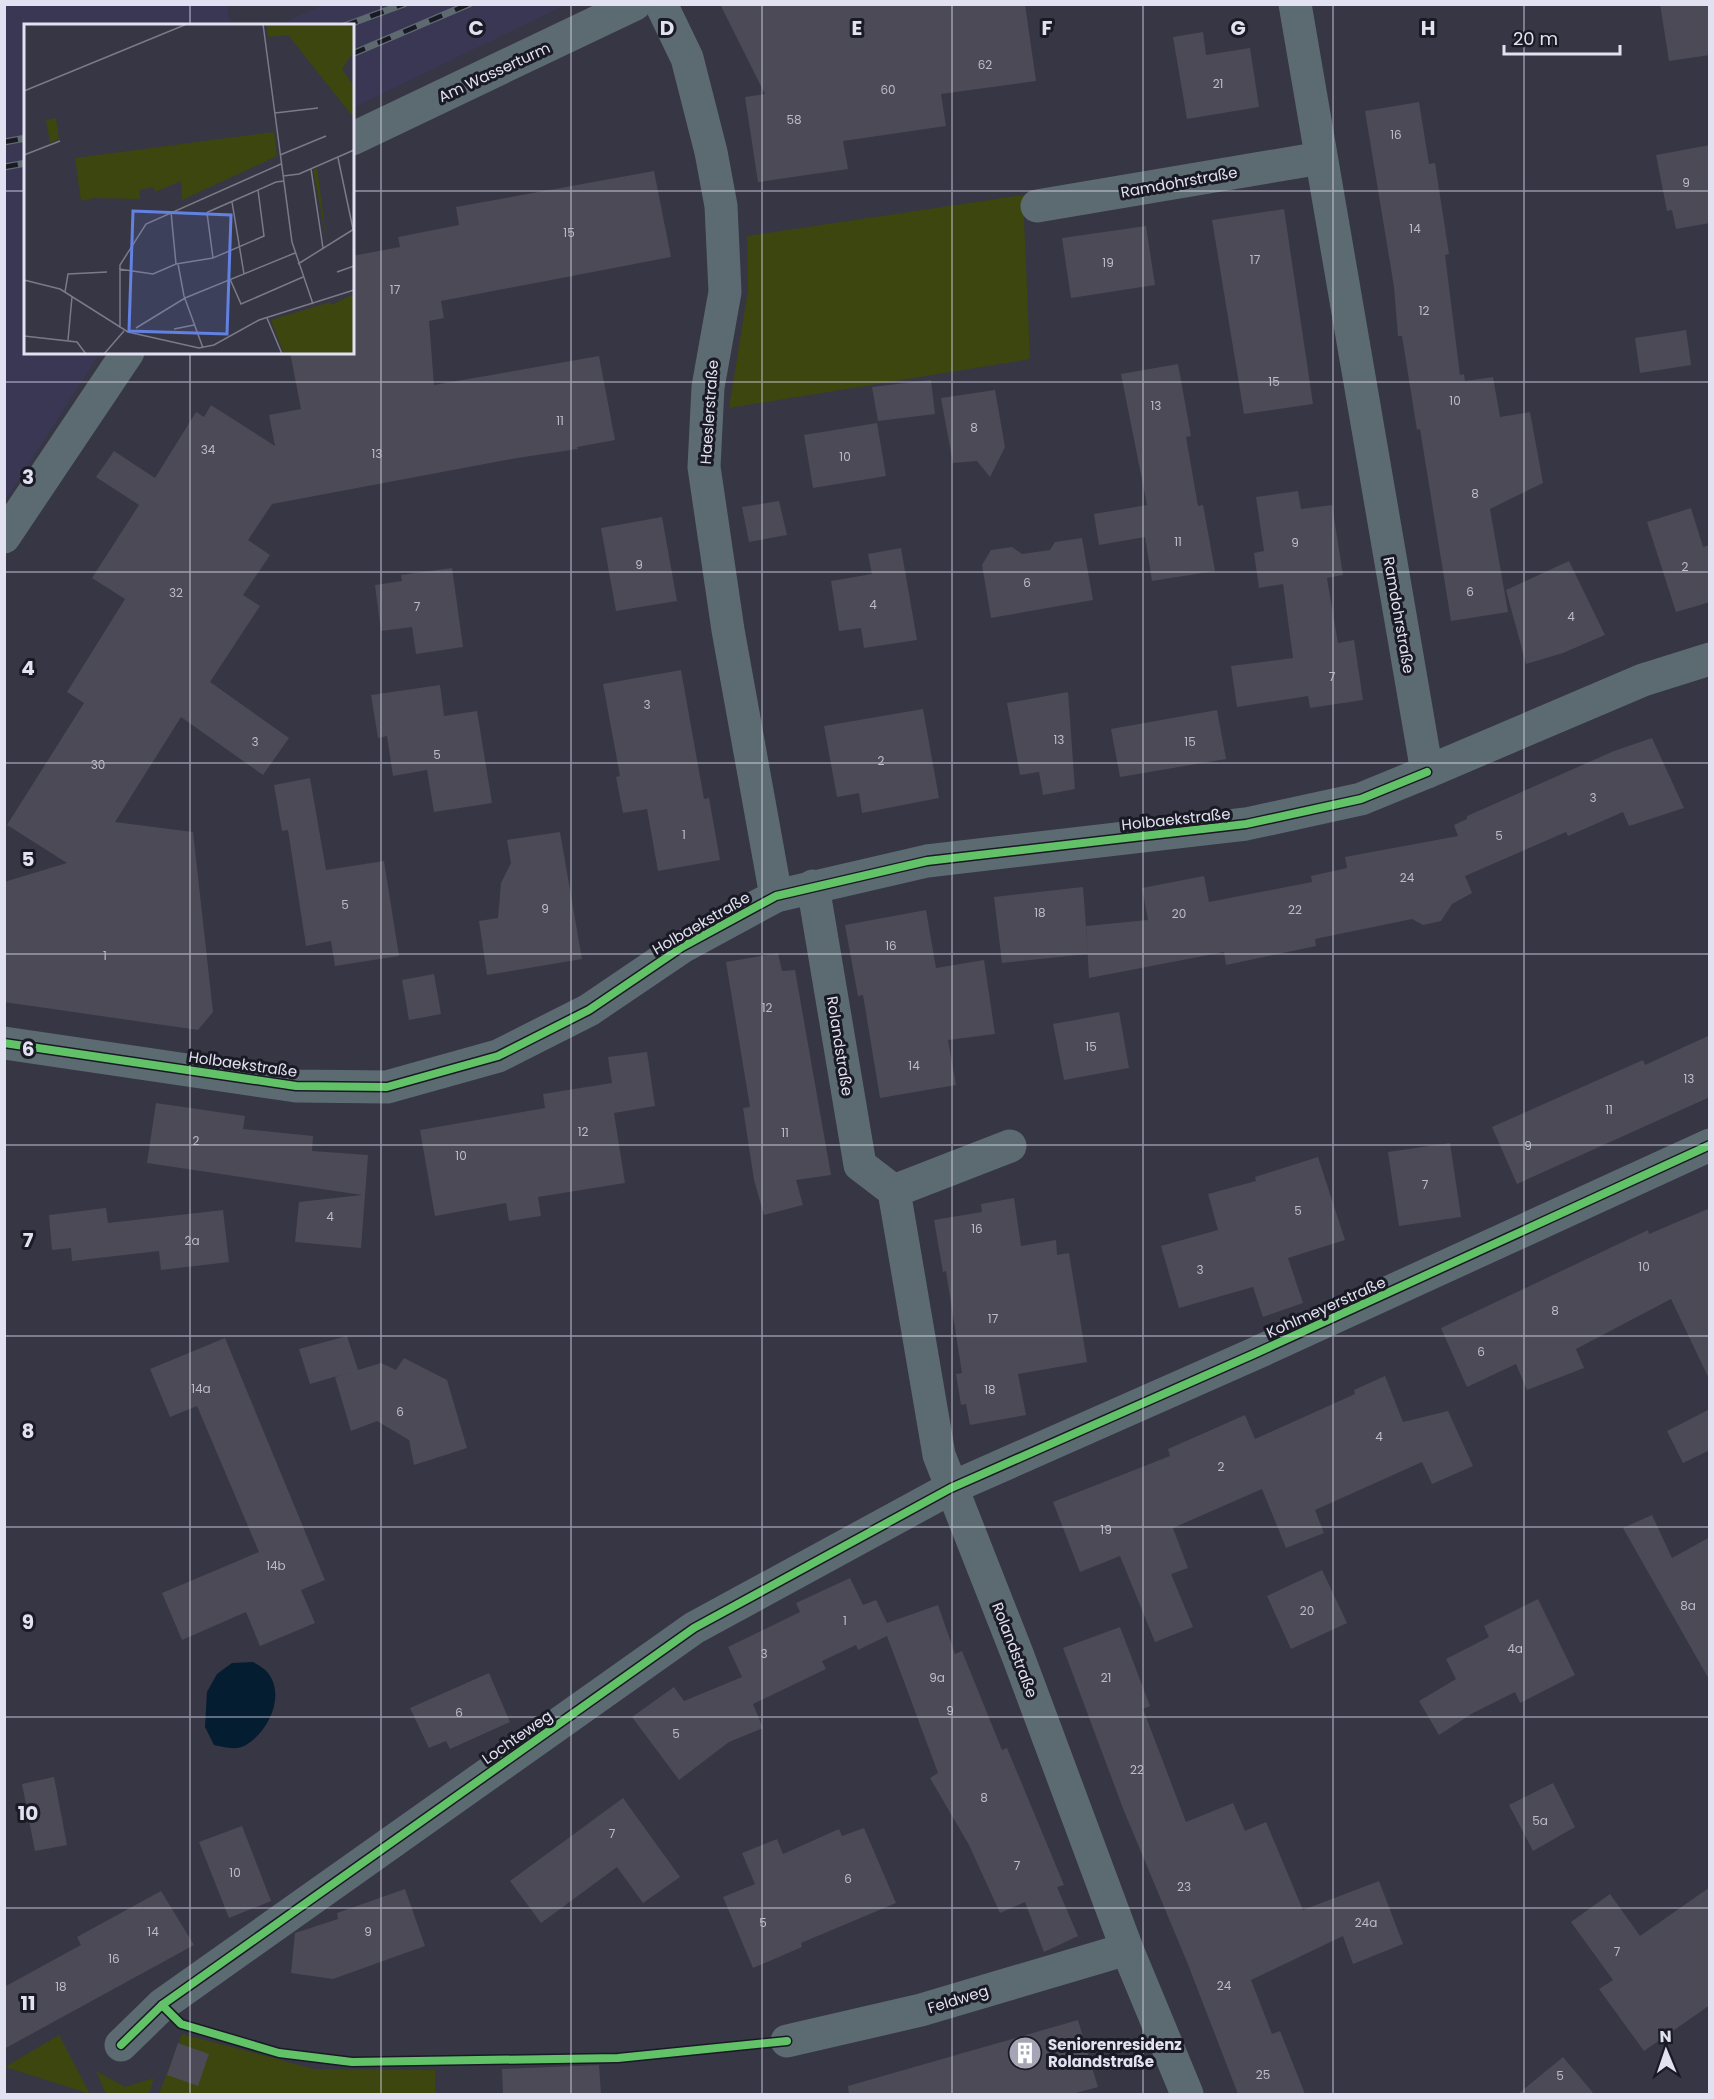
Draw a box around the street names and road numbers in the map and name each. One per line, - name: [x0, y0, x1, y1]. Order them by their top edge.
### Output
- street label: Am Wasserturm: [435, 37, 553, 107]
- street label: Ramdohrstraße: [1119, 161, 1239, 203]
- street label: Haeslerstraße: [695, 359, 723, 465]
- street label: Ramdohrstraße: [1378, 555, 1420, 675]
- street label: Holbaekstraße: [1120, 803, 1232, 835]
- street label: Holbaekstraße: [648, 887, 754, 959]
- street label: Rolandstraße: [822, 995, 858, 1097]
- street label: Holbaekstraße: [187, 1046, 299, 1082]
- street label: Kohlmeyerstraße: [1263, 1271, 1389, 1343]
- street label: Rolandstraße: [987, 1599, 1043, 1701]
- street label: Lochteweg: [478, 1705, 556, 1769]
- street label: Feldweg: [925, 1980, 991, 2018]

